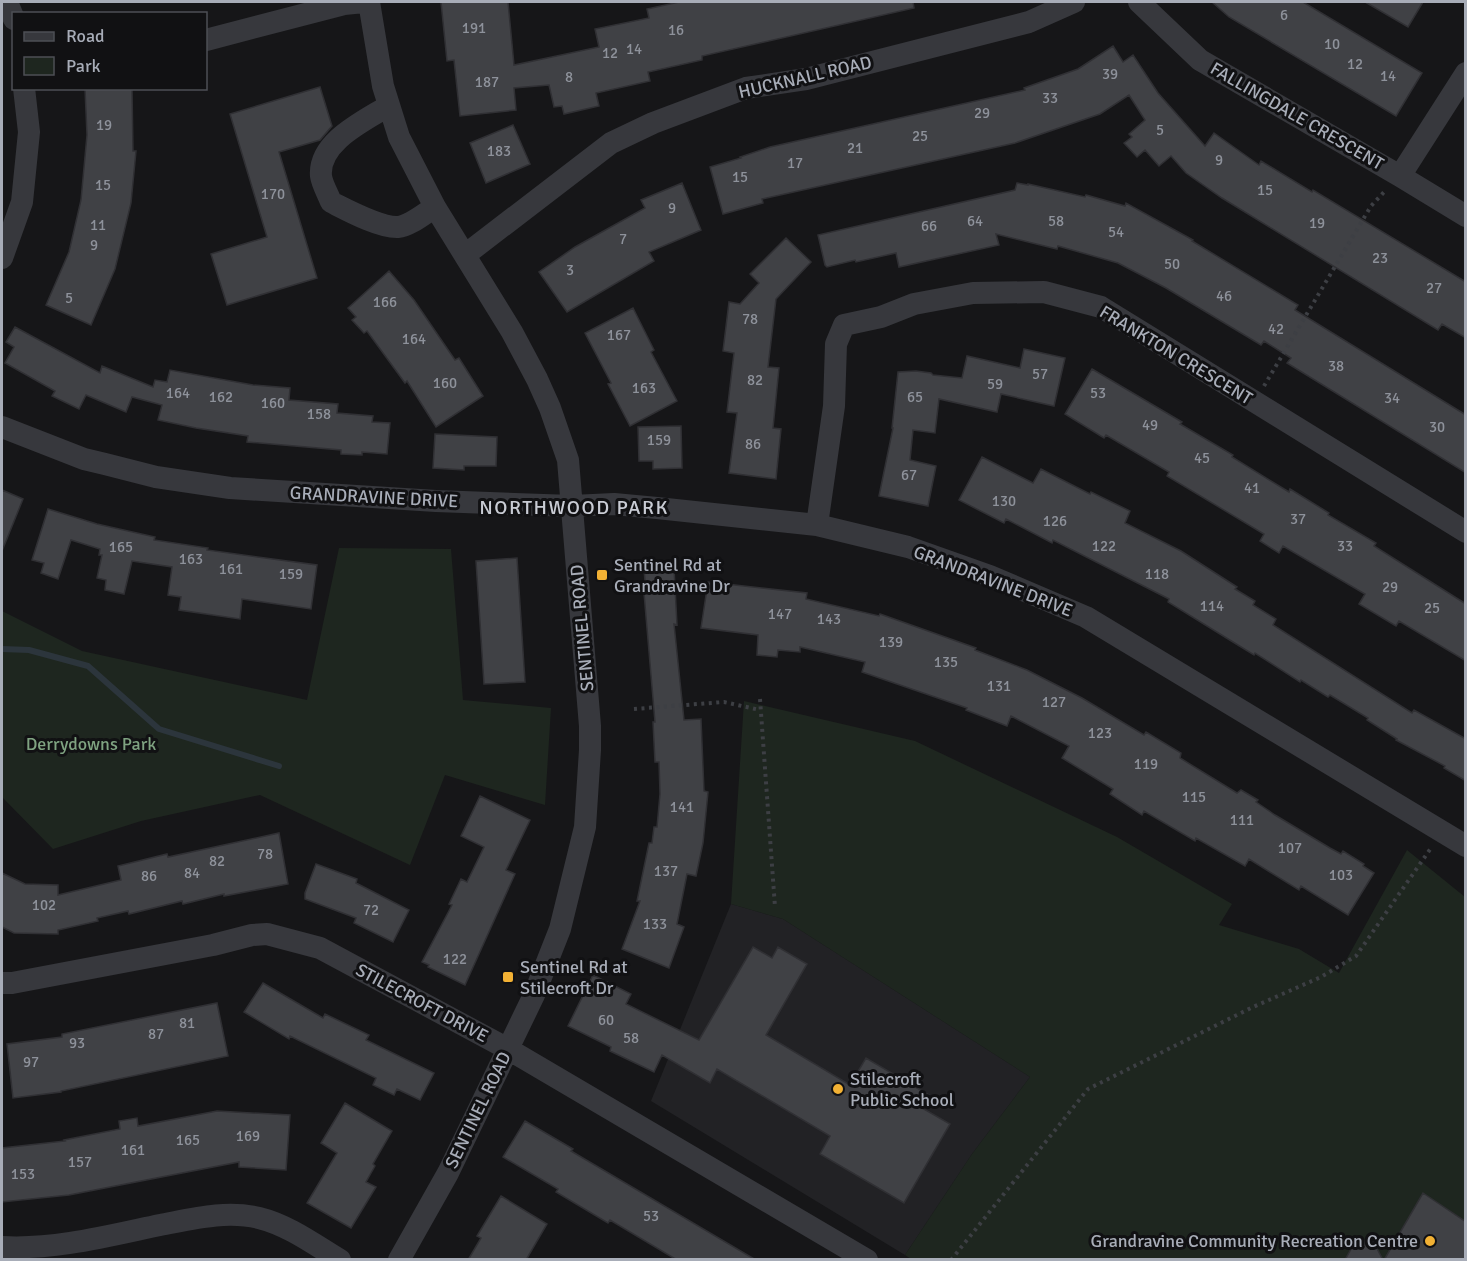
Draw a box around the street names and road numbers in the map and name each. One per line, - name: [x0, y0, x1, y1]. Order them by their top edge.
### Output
- street label: HUCKNALL ROAD: [736, 51, 874, 103]
- street label: FALLINGDALE CRESCENT: [1206, 57, 1388, 175]
- street label: FRANKTON CRESCENT: [1096, 301, 1257, 409]
- street label: GRANDRAVINE DRIVE: [289, 482, 459, 512]
- street label: GRANDRAVINE DRIVE: [910, 541, 1076, 621]
- street label: SENTINEL ROAD: [566, 564, 598, 692]
- street label: STILECROFT DRIVE: [352, 959, 492, 1047]
- street label: SENTINEL ROAD: [440, 1048, 516, 1172]

